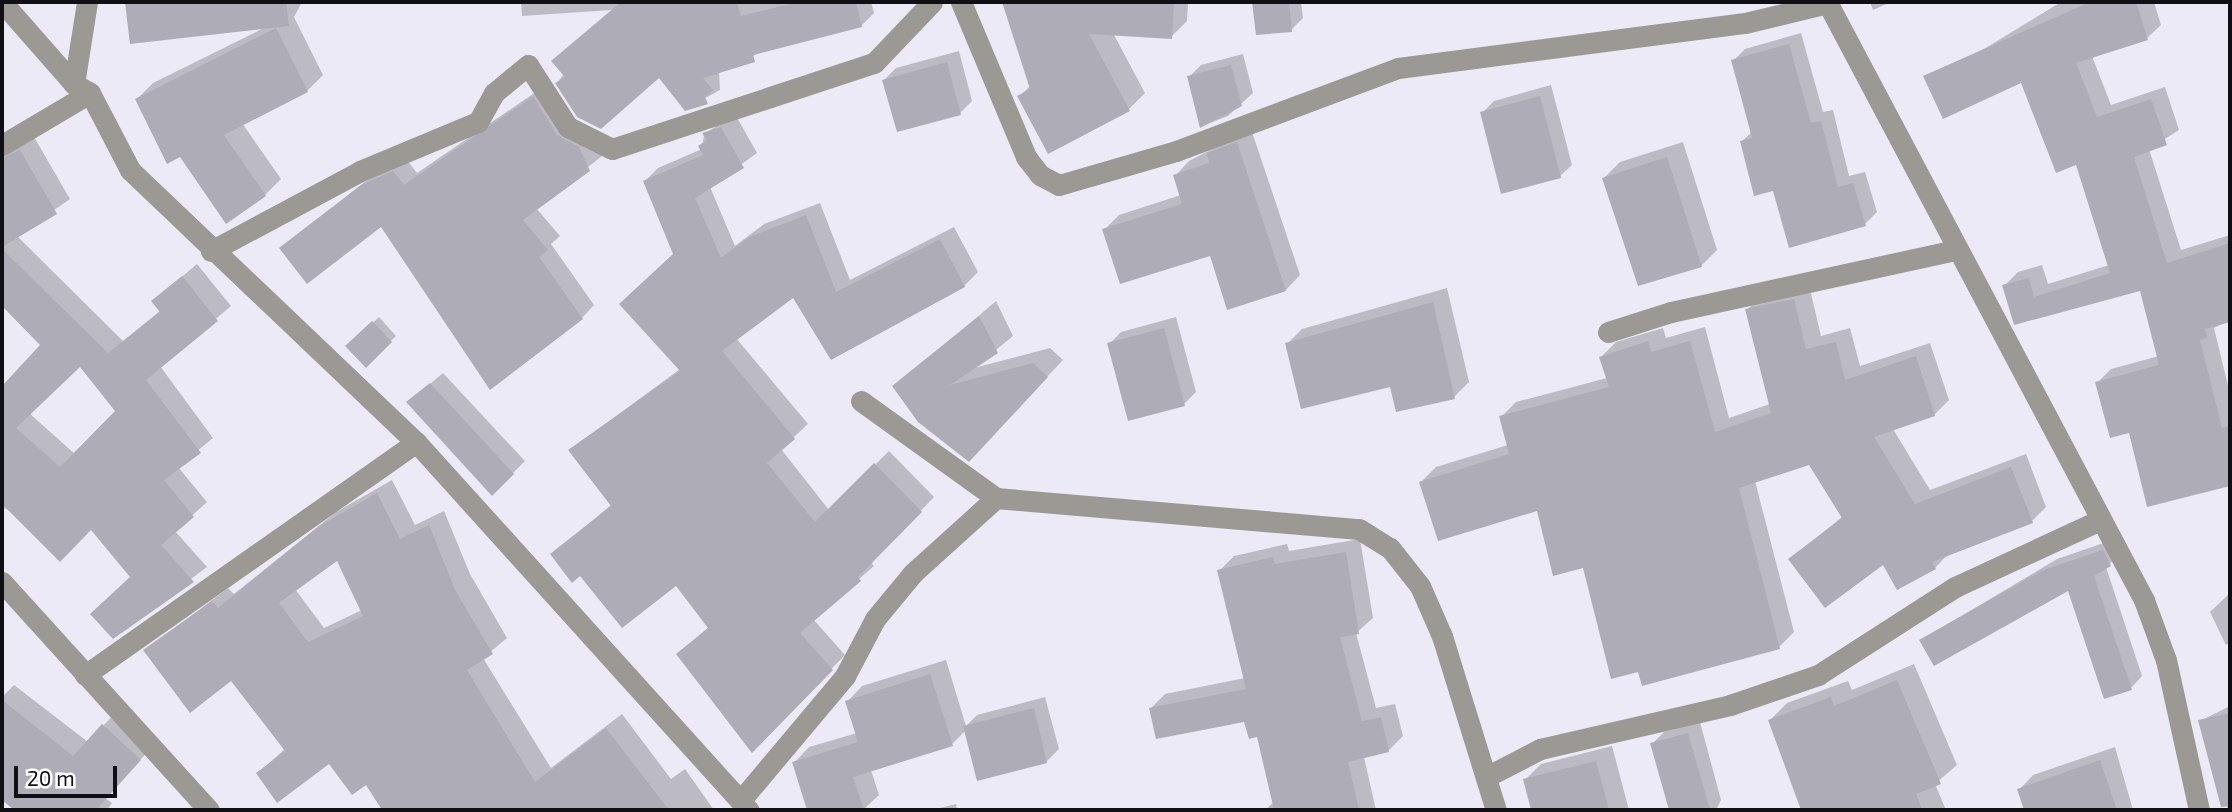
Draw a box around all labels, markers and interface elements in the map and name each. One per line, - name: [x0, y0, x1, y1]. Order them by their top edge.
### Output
- scale bar: [18, 752, 121, 796]
- text: 20 m: [27, 765, 75, 790]

